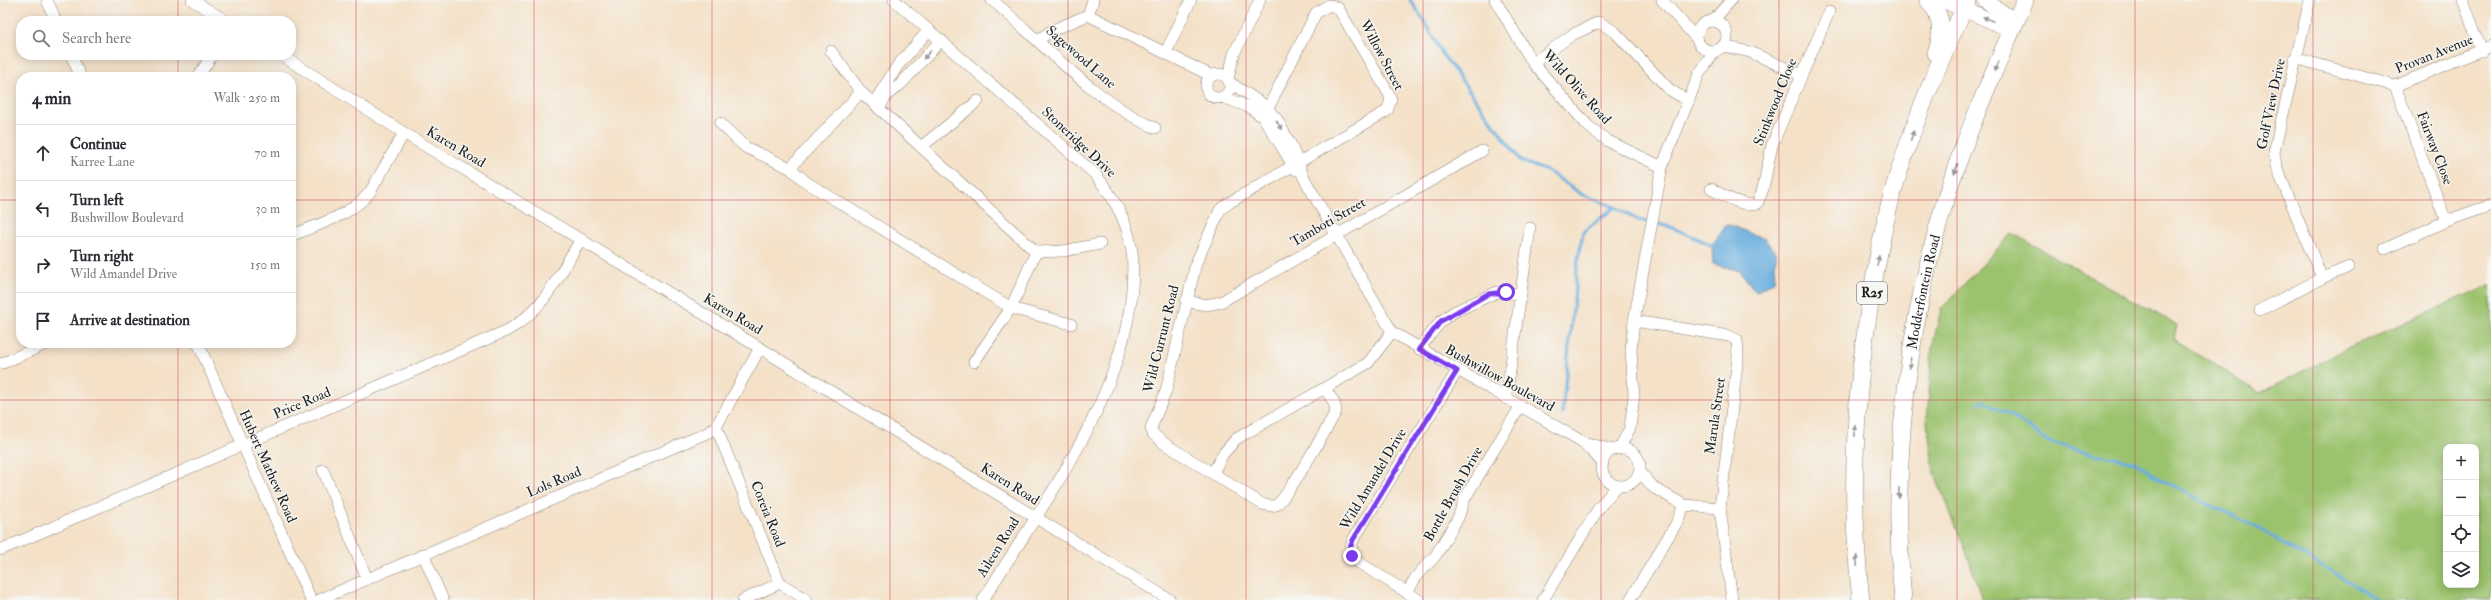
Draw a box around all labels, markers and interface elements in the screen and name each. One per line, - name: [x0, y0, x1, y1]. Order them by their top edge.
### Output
- search box: [16, 16, 296, 60]
- street label: Willow Street: [1356, 16, 1408, 93]
- one-way arrow: [1982, 16, 1994, 22]
- street label: Sagewood Lane: [1043, 22, 1120, 92]
- icon: search: [30, 27, 52, 49]
- text: Search here: [62, 29, 131, 48]
- street label: Provan Avenue: [2393, 31, 2475, 77]
- street label: Wild Olive Road: [1539, 46, 1615, 128]
- one-way arrow: [922, 50, 932, 60]
- street label: Stinkwood Close: [1750, 56, 1800, 148]
- street label: Golf View Drive: [2253, 57, 2289, 151]
- one-way arrow: [1994, 60, 2000, 71]
- text: 4 min: [32, 88, 71, 109]
- text: Walk · 250 m: [213, 90, 280, 106]
- street label: Stoneridge Drive: [1038, 103, 1120, 181]
- street label: Fairway Close: [2412, 109, 2457, 188]
- one-way arrow: [1276, 119, 1283, 131]
- street label: Karen Road: [423, 123, 489, 171]
- one-way arrow: [1909, 129, 1915, 141]
- text: Continue: [70, 135, 126, 154]
- icon: ahead: [32, 142, 54, 164]
- text: 70 m: [255, 145, 280, 161]
- text: Karree Lane: [70, 154, 135, 170]
- one-way arrow: [1953, 163, 1959, 175]
- text: Turn left: [70, 191, 124, 210]
- street label: Tamboti Street: [1287, 193, 1369, 250]
- icon: left: [32, 198, 54, 220]
- text: 30 m: [256, 201, 280, 217]
- text: Bushwillow Boulevard: [70, 210, 184, 226]
- street label: Modderfontein Road: [1903, 233, 1944, 351]
- text: Turn right: [70, 247, 133, 266]
- icon: right: [32, 254, 54, 276]
- one-way arrow: [1875, 255, 1881, 267]
- text: 150 m: [250, 257, 280, 273]
- text: Wild Amandel Drive: [70, 266, 177, 282]
- road number: R25: [1857, 282, 1887, 304]
- street label: Wild Currunt Road: [1139, 283, 1183, 396]
- route start: [1497, 283, 1515, 301]
- street label: Karen Road: [700, 290, 766, 338]
- icon: arrive: [32, 310, 54, 332]
- text: Arrive at destination: [70, 311, 190, 330]
- street label: Bushwillow Boulevard: [1442, 341, 1558, 415]
- one-way arrow: [1907, 357, 1913, 369]
- street label: Marula Street: [1701, 376, 1729, 456]
- street label: Price Road: [271, 383, 333, 423]
- street label: Hubert Mathew Road: [235, 407, 301, 525]
- one-way arrow: [1852, 424, 1858, 437]
- street label: Wild Amandel Drive: [1335, 425, 1410, 534]
- street label: Bottle Brush Drive: [1420, 443, 1486, 544]
- map controls: [2443, 444, 2479, 588]
- button: +: [2443, 444, 2479, 480]
- street label: Karen Road: [978, 459, 1043, 509]
- street label: Lols Road: [524, 463, 584, 501]
- street label: Coreia Road: [747, 478, 789, 550]
- button: −: [2443, 480, 2479, 516]
- one-way arrow: [1896, 487, 1902, 500]
- street label: Aileen Road: [972, 514, 1023, 581]
- button: locate: [2443, 516, 2479, 552]
- route end: [1343, 547, 1361, 565]
- button: layers: [2443, 552, 2479, 588]
- one-way arrow: [1854, 555, 1861, 567]

